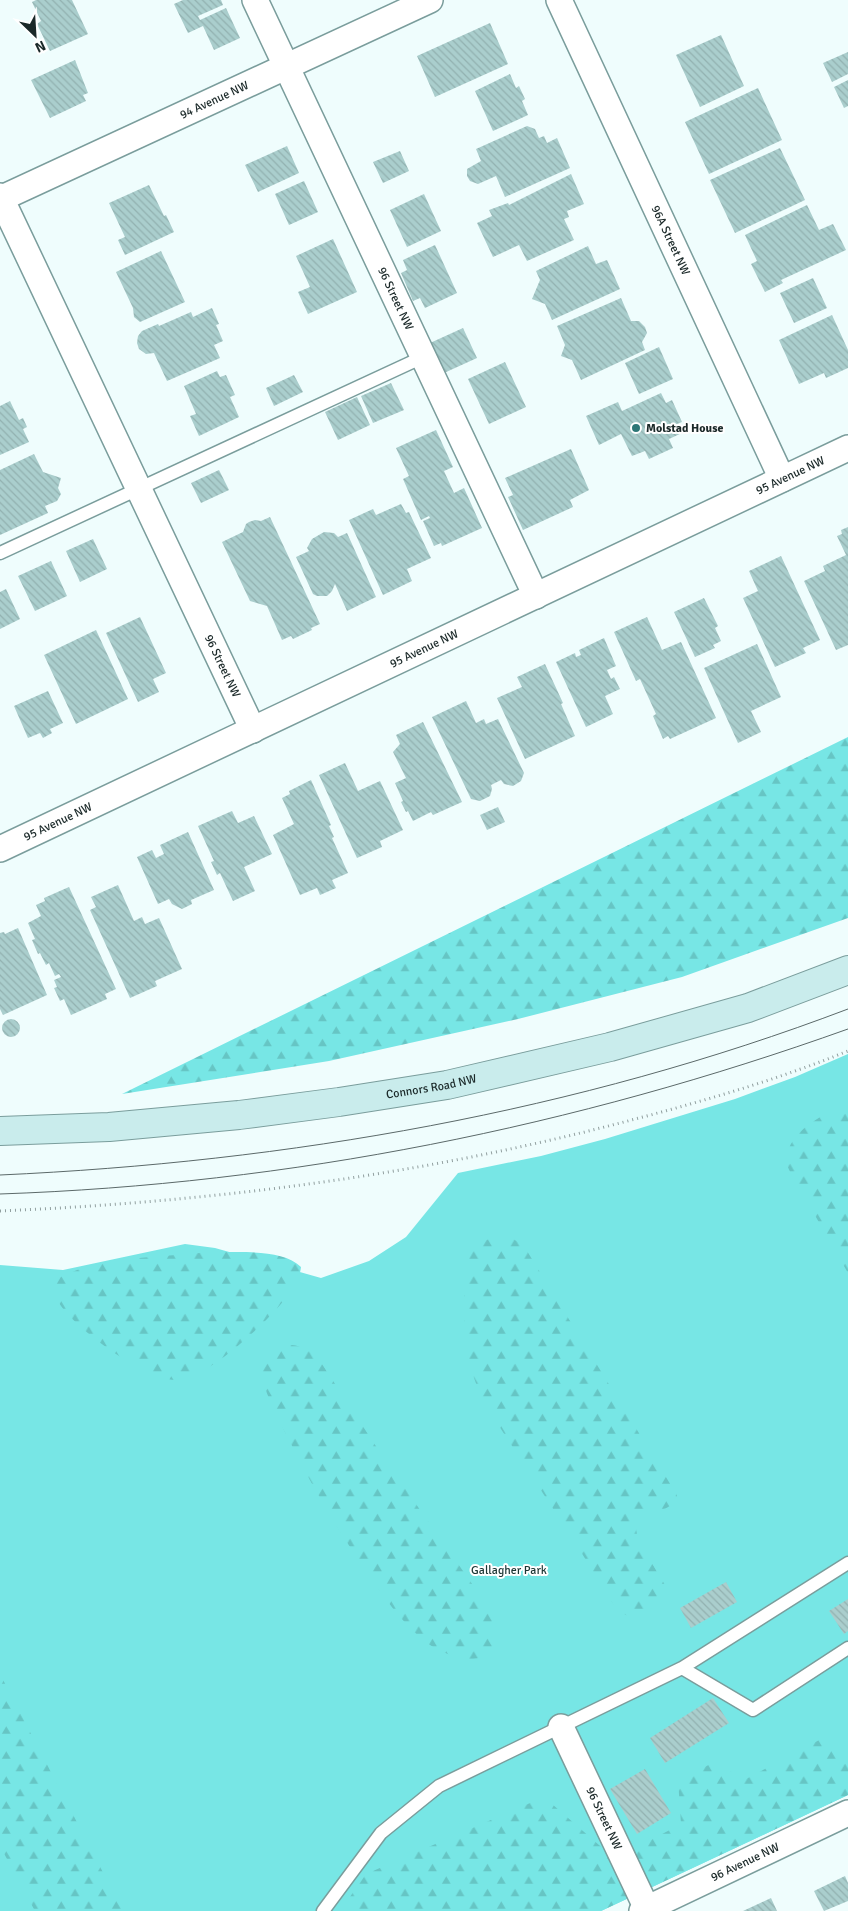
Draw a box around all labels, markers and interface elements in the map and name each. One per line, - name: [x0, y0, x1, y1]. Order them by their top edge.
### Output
- north arrow: [10, 10, 60, 60]
- text: N: [32, 37, 48, 56]
- street label: 94 Avenue NW: [178, 78, 251, 123]
- street label: 96A Street NW: [648, 203, 693, 278]
- street label: 96 Street NW: [374, 265, 417, 333]
- place label: Molstad House: [646, 421, 723, 436]
- marker: Molstad House: [630, 422, 642, 434]
- street label: 95 Avenue NW: [754, 453, 827, 498]
- street label: 95 Avenue NW: [387, 626, 461, 672]
- street label: 96 Street NW: [201, 632, 244, 700]
- street label: 95 Avenue NW: [21, 799, 95, 845]
- street label: Connors Road NW: [385, 1071, 478, 1102]
- park label: Gallagher Park: [471, 1563, 547, 1578]
- street label: 96 Street NW: [582, 1785, 625, 1852]
- street label: 96 Avenue NW: [708, 1840, 782, 1885]

